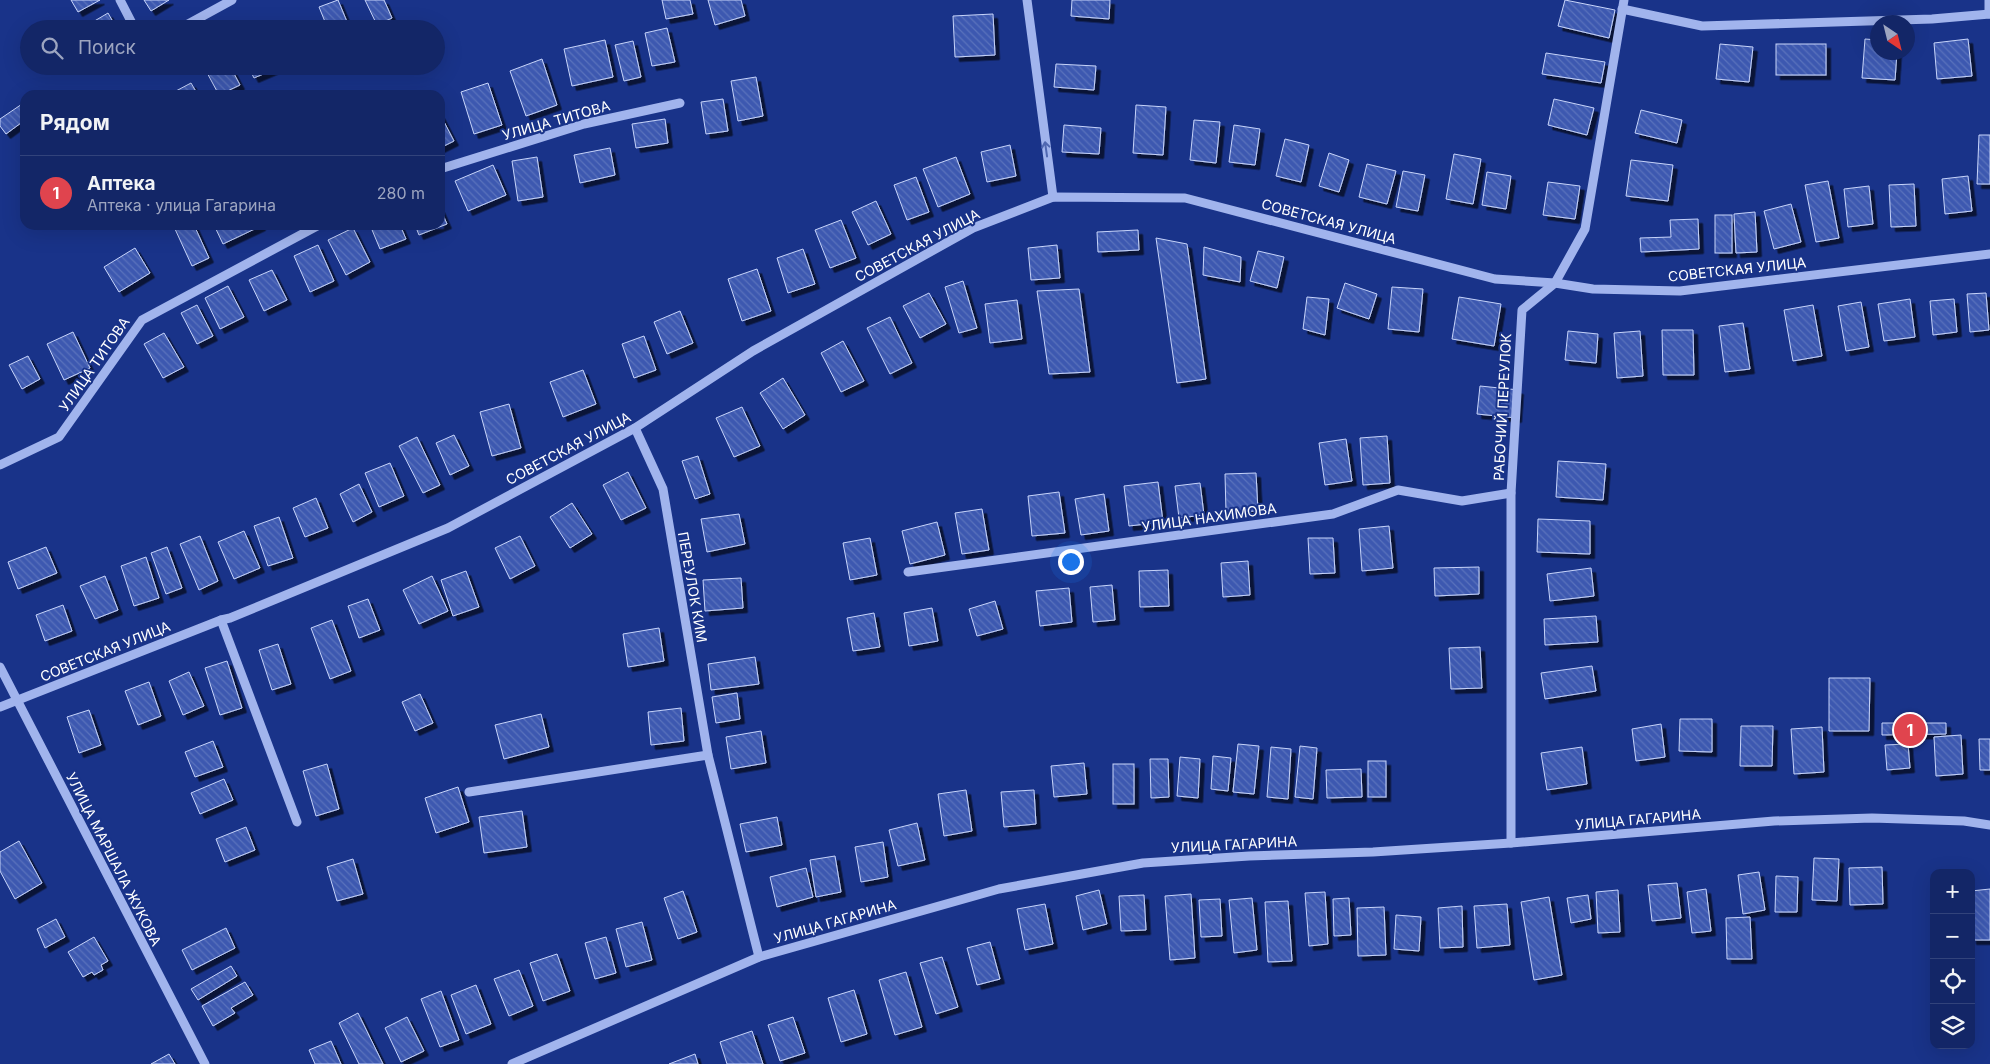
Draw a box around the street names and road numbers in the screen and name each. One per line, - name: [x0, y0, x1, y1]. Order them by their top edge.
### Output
- street label: УЛИЦА ТИТОВА: [500, 96, 612, 144]
- street label: СОВЕТСКАЯ УЛИЦА: [1260, 195, 1399, 247]
- street label: СОВЕТСКАЯ УЛИЦА: [852, 205, 983, 285]
- street label: СОВЕТСКАЯ УЛИЦА: [1667, 253, 1807, 285]
- street label: УЛИЦА ТИТОВА: [55, 313, 133, 414]
- street label: РАБОЧИЙ ПЕРЕУЛОК: [1489, 332, 1514, 481]
- street label: СОВЕТСКАЯ УЛИЦА: [503, 408, 634, 488]
- street label: УЛИЦА НАХИМОВА: [1141, 499, 1278, 535]
- street label: ПЕРЕУЛОК КИМ: [675, 530, 711, 644]
- street label: СОВЕТСКАЯ УЛИЦА: [37, 617, 173, 685]
- street label: УЛИЦА МАРШАЛА ЖУКОВА: [63, 769, 165, 949]
- street label: УЛИЦА ГАГАРИНА: [1574, 805, 1702, 833]
- street label: УЛИЦА ГАГАРИНА: [1171, 832, 1298, 856]
- street label: УЛИЦА ГАГАРИНА: [772, 895, 898, 947]

